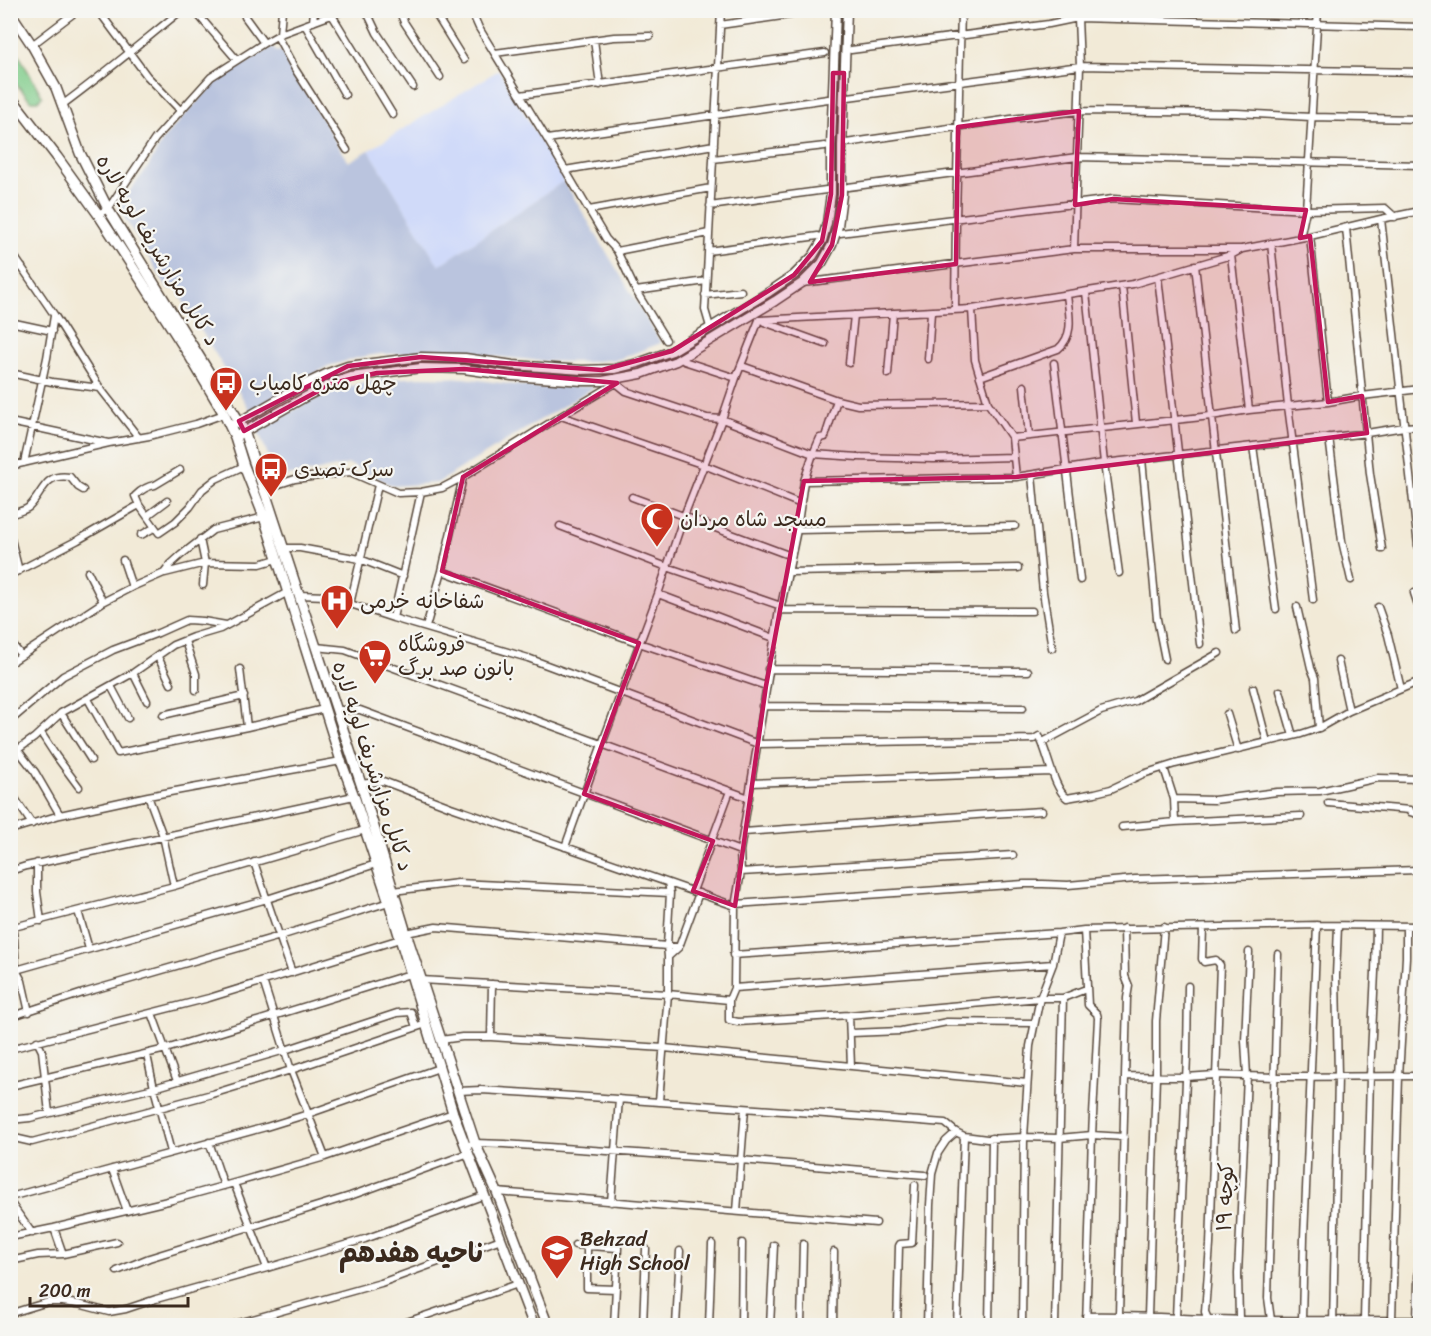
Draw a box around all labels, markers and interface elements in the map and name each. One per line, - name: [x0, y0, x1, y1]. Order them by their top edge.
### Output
- street label: د کابل مزارشریف لویه لاره: [85, 146, 231, 354]
- place label: چهل متره کامیاب: [249, 364, 397, 402]
- bus stop icon: چهل متره کامیاب: [208, 365, 244, 412]
- place label: سرک تصدی: [294, 450, 394, 488]
- bus stop icon: سرک تصدی: [253, 451, 289, 498]
- place label: مسجد شاه مردان: [680, 500, 827, 538]
- mosque icon: مسجد شاه مردان: [639, 501, 675, 548]
- place label: شفاخانه خرمی: [360, 582, 484, 620]
- hospital icon: شفاخانه خرمی: [319, 583, 355, 630]
- place label: فروشگاه بانون صد برگ: [398, 625, 514, 687]
- supermarket icon: فروشگاه بانون صد برگ: [357, 638, 393, 685]
- street label: د کابل مزارشریف لویه لاره: [321, 656, 425, 876]
- street label: کوچه ۱۹: [1205, 1162, 1245, 1232]
- place label: Behzad High School: [580, 1220, 691, 1282]
- district label: ناحیه هفدهم: [339, 1229, 483, 1277]
- school or university icon: Behzad High School: [539, 1233, 575, 1280]
- scale bar: [30, 1270, 188, 1308]
- text: 200 m: [39, 1275, 91, 1307]

